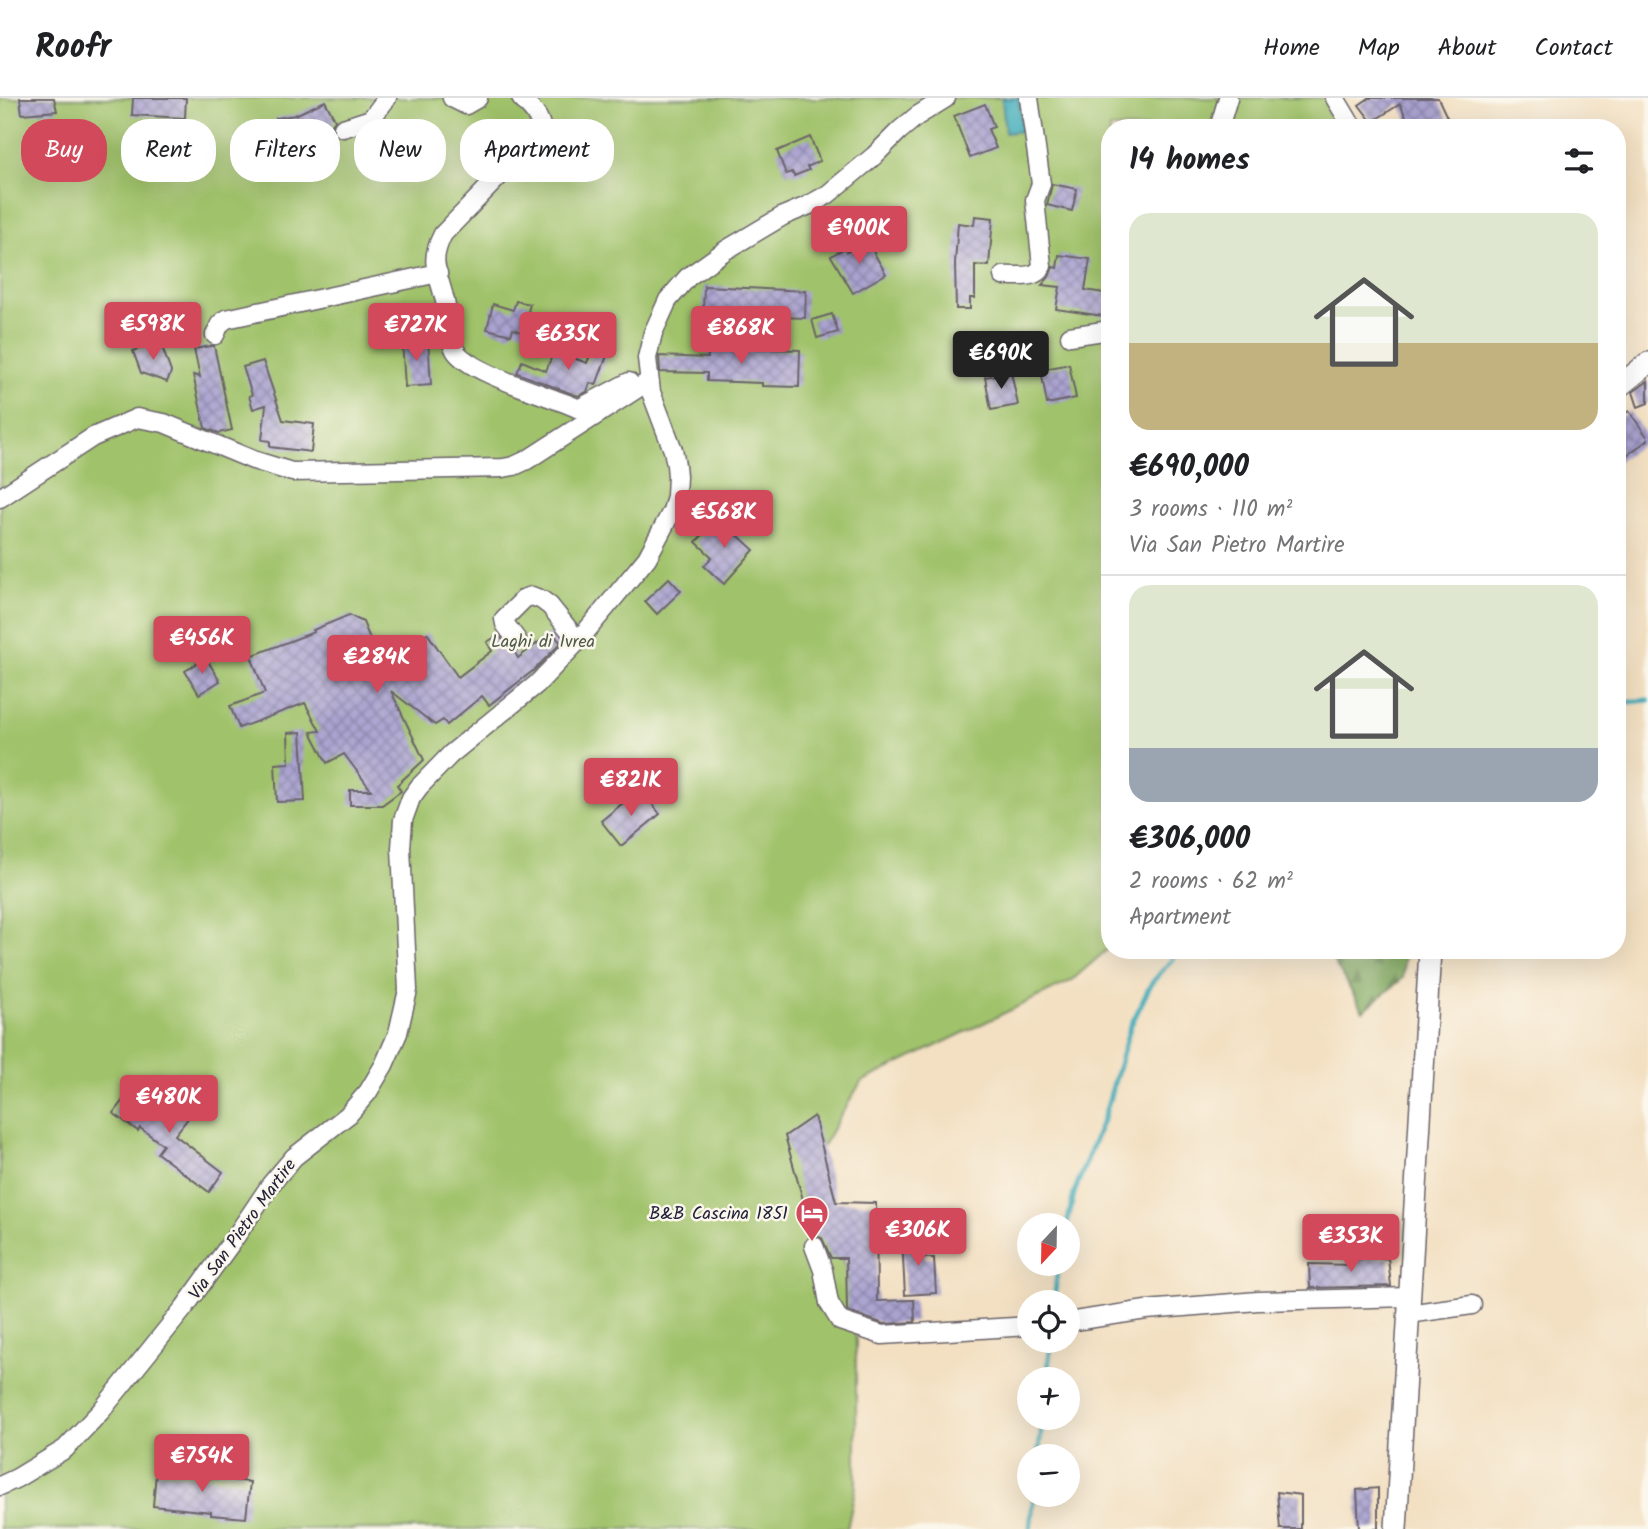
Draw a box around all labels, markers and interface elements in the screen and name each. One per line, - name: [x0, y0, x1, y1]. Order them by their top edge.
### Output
- text: Roofr: [35, 22, 111, 75]
- text: Home: [1263, 29, 1320, 68]
- text: Map: [1358, 29, 1400, 68]
- text: About: [1438, 29, 1496, 68]
- text: Contact: [1534, 29, 1613, 68]
- chip: Buy: [21, 119, 107, 182]
- chip: Rent: [121, 119, 216, 182]
- chip: Filters: [230, 119, 340, 182]
- chip: New: [354, 119, 446, 182]
- chip: Apartment: [460, 119, 614, 182]
- text: 14 homes: [1129, 137, 1250, 185]
- icon: filters: [1560, 142, 1598, 180]
- pin: €900K: [810, 206, 908, 266]
- text: €900K: [827, 211, 891, 247]
- icon: home: [1301, 259, 1427, 385]
- pin: €598K: [104, 302, 202, 362]
- pin: €727K: [367, 303, 465, 363]
- pin: €868K: [692, 306, 790, 366]
- text: €598K: [120, 307, 186, 343]
- text: €727K: [384, 308, 448, 344]
- text: €868K: [707, 311, 775, 347]
- pin: €635K: [519, 313, 617, 372]
- text: €635K: [535, 317, 601, 353]
- pin: €690K: [952, 331, 1050, 391]
- text: €690K: [969, 336, 1033, 372]
- text: €690,000: [1129, 444, 1249, 492]
- pin: €568K: [675, 490, 773, 550]
- text: 3 rooms · 110 m²: [1129, 492, 1292, 528]
- text: €568K: [691, 495, 757, 531]
- text: Via San Pietro Martire: [1129, 528, 1345, 564]
- pin: €456K: [153, 616, 251, 676]
- text: €456K: [169, 621, 235, 657]
- park label: Laghi di Ivrea: [491, 628, 595, 657]
- icon: home: [1301, 631, 1427, 757]
- pin: €284K: [328, 636, 426, 695]
- text: €284K: [343, 640, 411, 676]
- pin: €821K: [582, 758, 680, 818]
- text: €821K: [600, 763, 662, 799]
- text: €306,000: [1129, 816, 1250, 864]
- text: 2 rooms · 62 m²: [1129, 864, 1293, 900]
- text: Apartment: [1129, 900, 1231, 936]
- pin: €480K: [120, 1076, 218, 1135]
- text: €480K: [136, 1080, 202, 1116]
- street label: Via San Pietro Martire: [182, 1153, 305, 1307]
- hotel icon: B&B Cascina 1851: [793, 1194, 831, 1243]
- place label: B&B Cascina 1851: [649, 1200, 788, 1229]
- pin: €306K: [869, 1208, 967, 1268]
- text: €306K: [885, 1213, 951, 1249]
- north arrow: [1017, 1213, 1080, 1276]
- map controls: [1017, 1213, 1080, 1507]
- pin: €353K: [1302, 1214, 1400, 1274]
- text: €353K: [1318, 1219, 1384, 1255]
- button: locate: [1017, 1290, 1080, 1353]
- button: +: [1017, 1367, 1080, 1430]
- pin: €754K: [153, 1434, 251, 1494]
- text: €754K: [170, 1439, 234, 1475]
- button: −: [1017, 1444, 1080, 1507]

